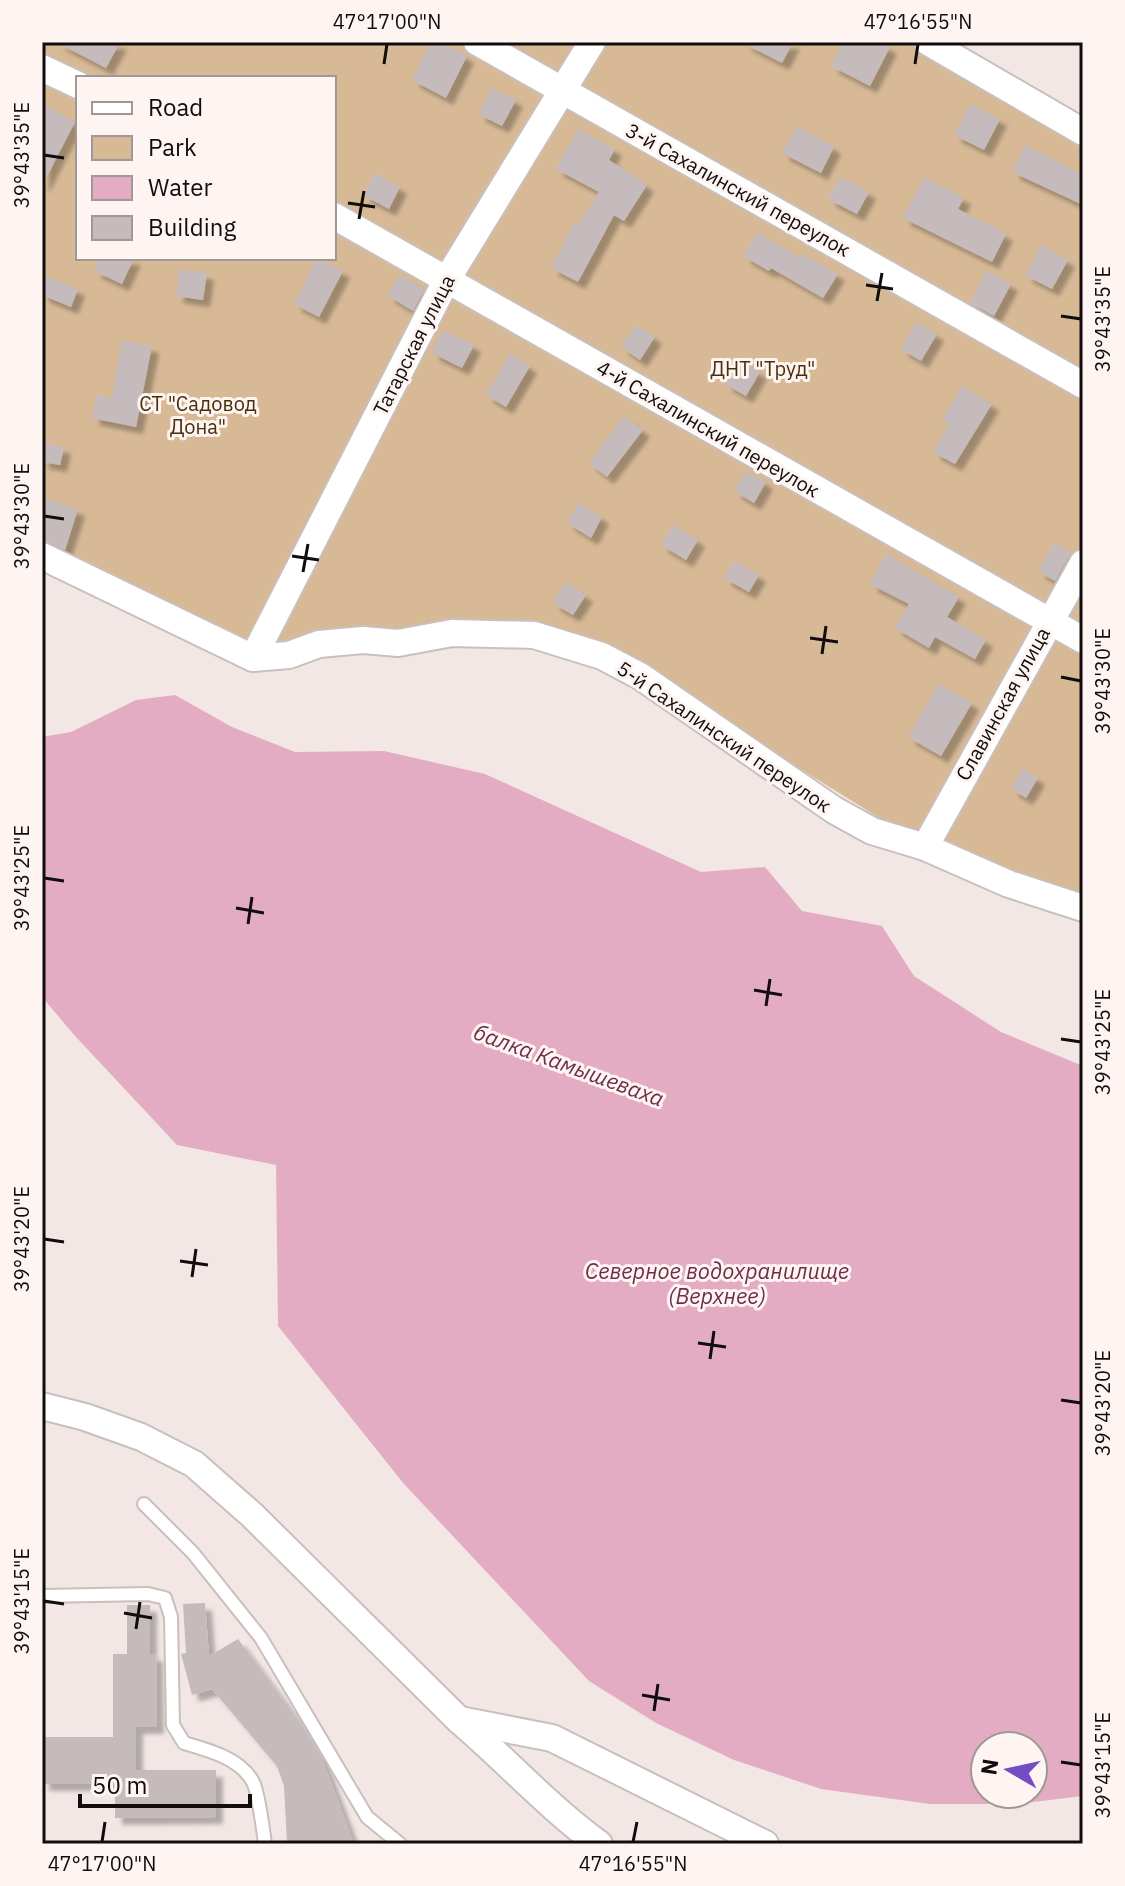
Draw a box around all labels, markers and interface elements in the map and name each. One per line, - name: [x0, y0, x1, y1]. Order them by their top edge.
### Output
- text: 47°17'00"N: [333, 8, 441, 35]
- text: 47°16'55"N: [864, 8, 972, 35]
- legend: [76, 76, 336, 260]
- text: Road: [148, 91, 203, 123]
- text: 39°43'35"E: [8, 102, 35, 208]
- street label: 3-й Сахалинский переулок: [621, 116, 855, 263]
- text: Park: [148, 131, 197, 163]
- text: Water: [148, 171, 212, 203]
- text: Building: [148, 211, 236, 243]
- text: 39°43'35"E: [1089, 266, 1116, 372]
- street label: Татарская улица: [367, 270, 461, 420]
- street label: 4-й Сахалинский переулок: [592, 354, 824, 503]
- park label: ДНТ "Труд": [711, 355, 815, 382]
- park label: СТ "Садовод Дона": [139, 390, 257, 440]
- text: 39°43'30"E: [8, 463, 35, 569]
- street label: Славинская улица: [949, 622, 1056, 785]
- text: 39°43'30"E: [1089, 628, 1116, 734]
- street label: 5-й Сахалинский переулок: [612, 655, 837, 818]
- text: 39°43'25"E: [8, 825, 35, 931]
- text: 39°43'25"E: [1089, 989, 1116, 1095]
- water label: балка Камышеваха: [470, 1017, 668, 1112]
- text: 39°43'20"E: [8, 1186, 35, 1292]
- water label: Северное водохранилище (Верхнее): [585, 1256, 849, 1310]
- text: 39°43'20"E: [1089, 1350, 1116, 1456]
- text: 39°43'15"E: [8, 1548, 35, 1654]
- text: 39°43'15"E: [1089, 1712, 1116, 1818]
- north arrow: [969, 1730, 1049, 1810]
- text: N: [973, 1757, 1004, 1777]
- scale bar: [80, 1758, 250, 1808]
- text: 50 m: [92, 1769, 147, 1801]
- text: 47°17'00"N: [48, 1850, 156, 1877]
- text: 47°16'55"N: [579, 1850, 687, 1877]

